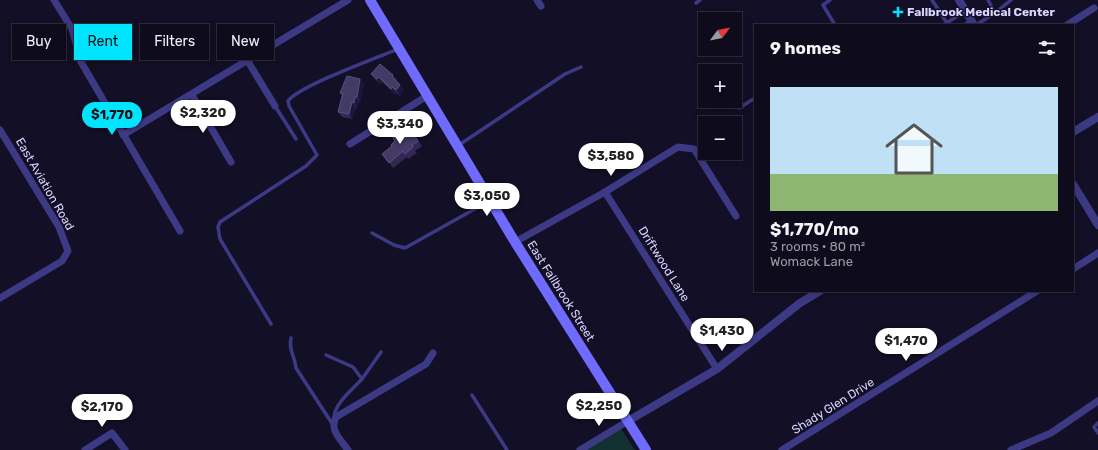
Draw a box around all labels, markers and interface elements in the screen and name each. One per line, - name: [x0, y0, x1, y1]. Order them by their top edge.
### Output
- place label: Fallbrook Medical Center: [907, 5, 1055, 19]
- marker: Fallbrook Medical Center: [892, 6, 904, 18]
- north arrow: [698, 12, 742, 56]
- map controls: [698, 12, 742, 160]
- chip: Buy: [12, 24, 66, 60]
- chip: Rent: [74, 24, 132, 60]
- chip: Filters: [140, 24, 209, 60]
- chip: New: [217, 24, 274, 60]
- icon: filters: [1036, 37, 1058, 59]
- text: 9 homes: [770, 38, 841, 58]
- button: +: [698, 64, 742, 108]
- pin: $2,320: [170, 100, 236, 134]
- pin: $1,770: [79, 102, 145, 136]
- text: $2,320: [180, 105, 226, 120]
- text: $1,770: [91, 107, 133, 122]
- pin: $3,340: [367, 111, 433, 145]
- icon: home: [878, 113, 950, 185]
- text: $3,340: [376, 116, 424, 131]
- button: −: [698, 116, 742, 160]
- street label: East Aviation Road: [13, 135, 77, 233]
- pin: $3,580: [578, 143, 644, 177]
- text: $3,580: [588, 148, 634, 163]
- pin: $3,050: [454, 183, 520, 217]
- text: $3,050: [464, 188, 510, 203]
- text: $1,770/mo: [770, 219, 859, 239]
- street label: Driftwood Lane: [635, 224, 693, 304]
- street label: East Fallbrook Street: [524, 238, 598, 344]
- text: 3 rooms · 80 m²: [770, 239, 865, 254]
- text: Womack Lane: [770, 254, 853, 269]
- pin: $1,430: [689, 318, 755, 352]
- text: $1,430: [700, 323, 744, 338]
- pin: $1,470: [873, 328, 939, 362]
- text: $1,470: [884, 333, 928, 348]
- street label: Shady Glen Drive: [789, 375, 877, 437]
- pin: $2,250: [566, 393, 632, 427]
- pin: $2,170: [69, 394, 135, 428]
- text: $2,250: [576, 398, 622, 413]
- text: $2,170: [81, 399, 123, 414]

